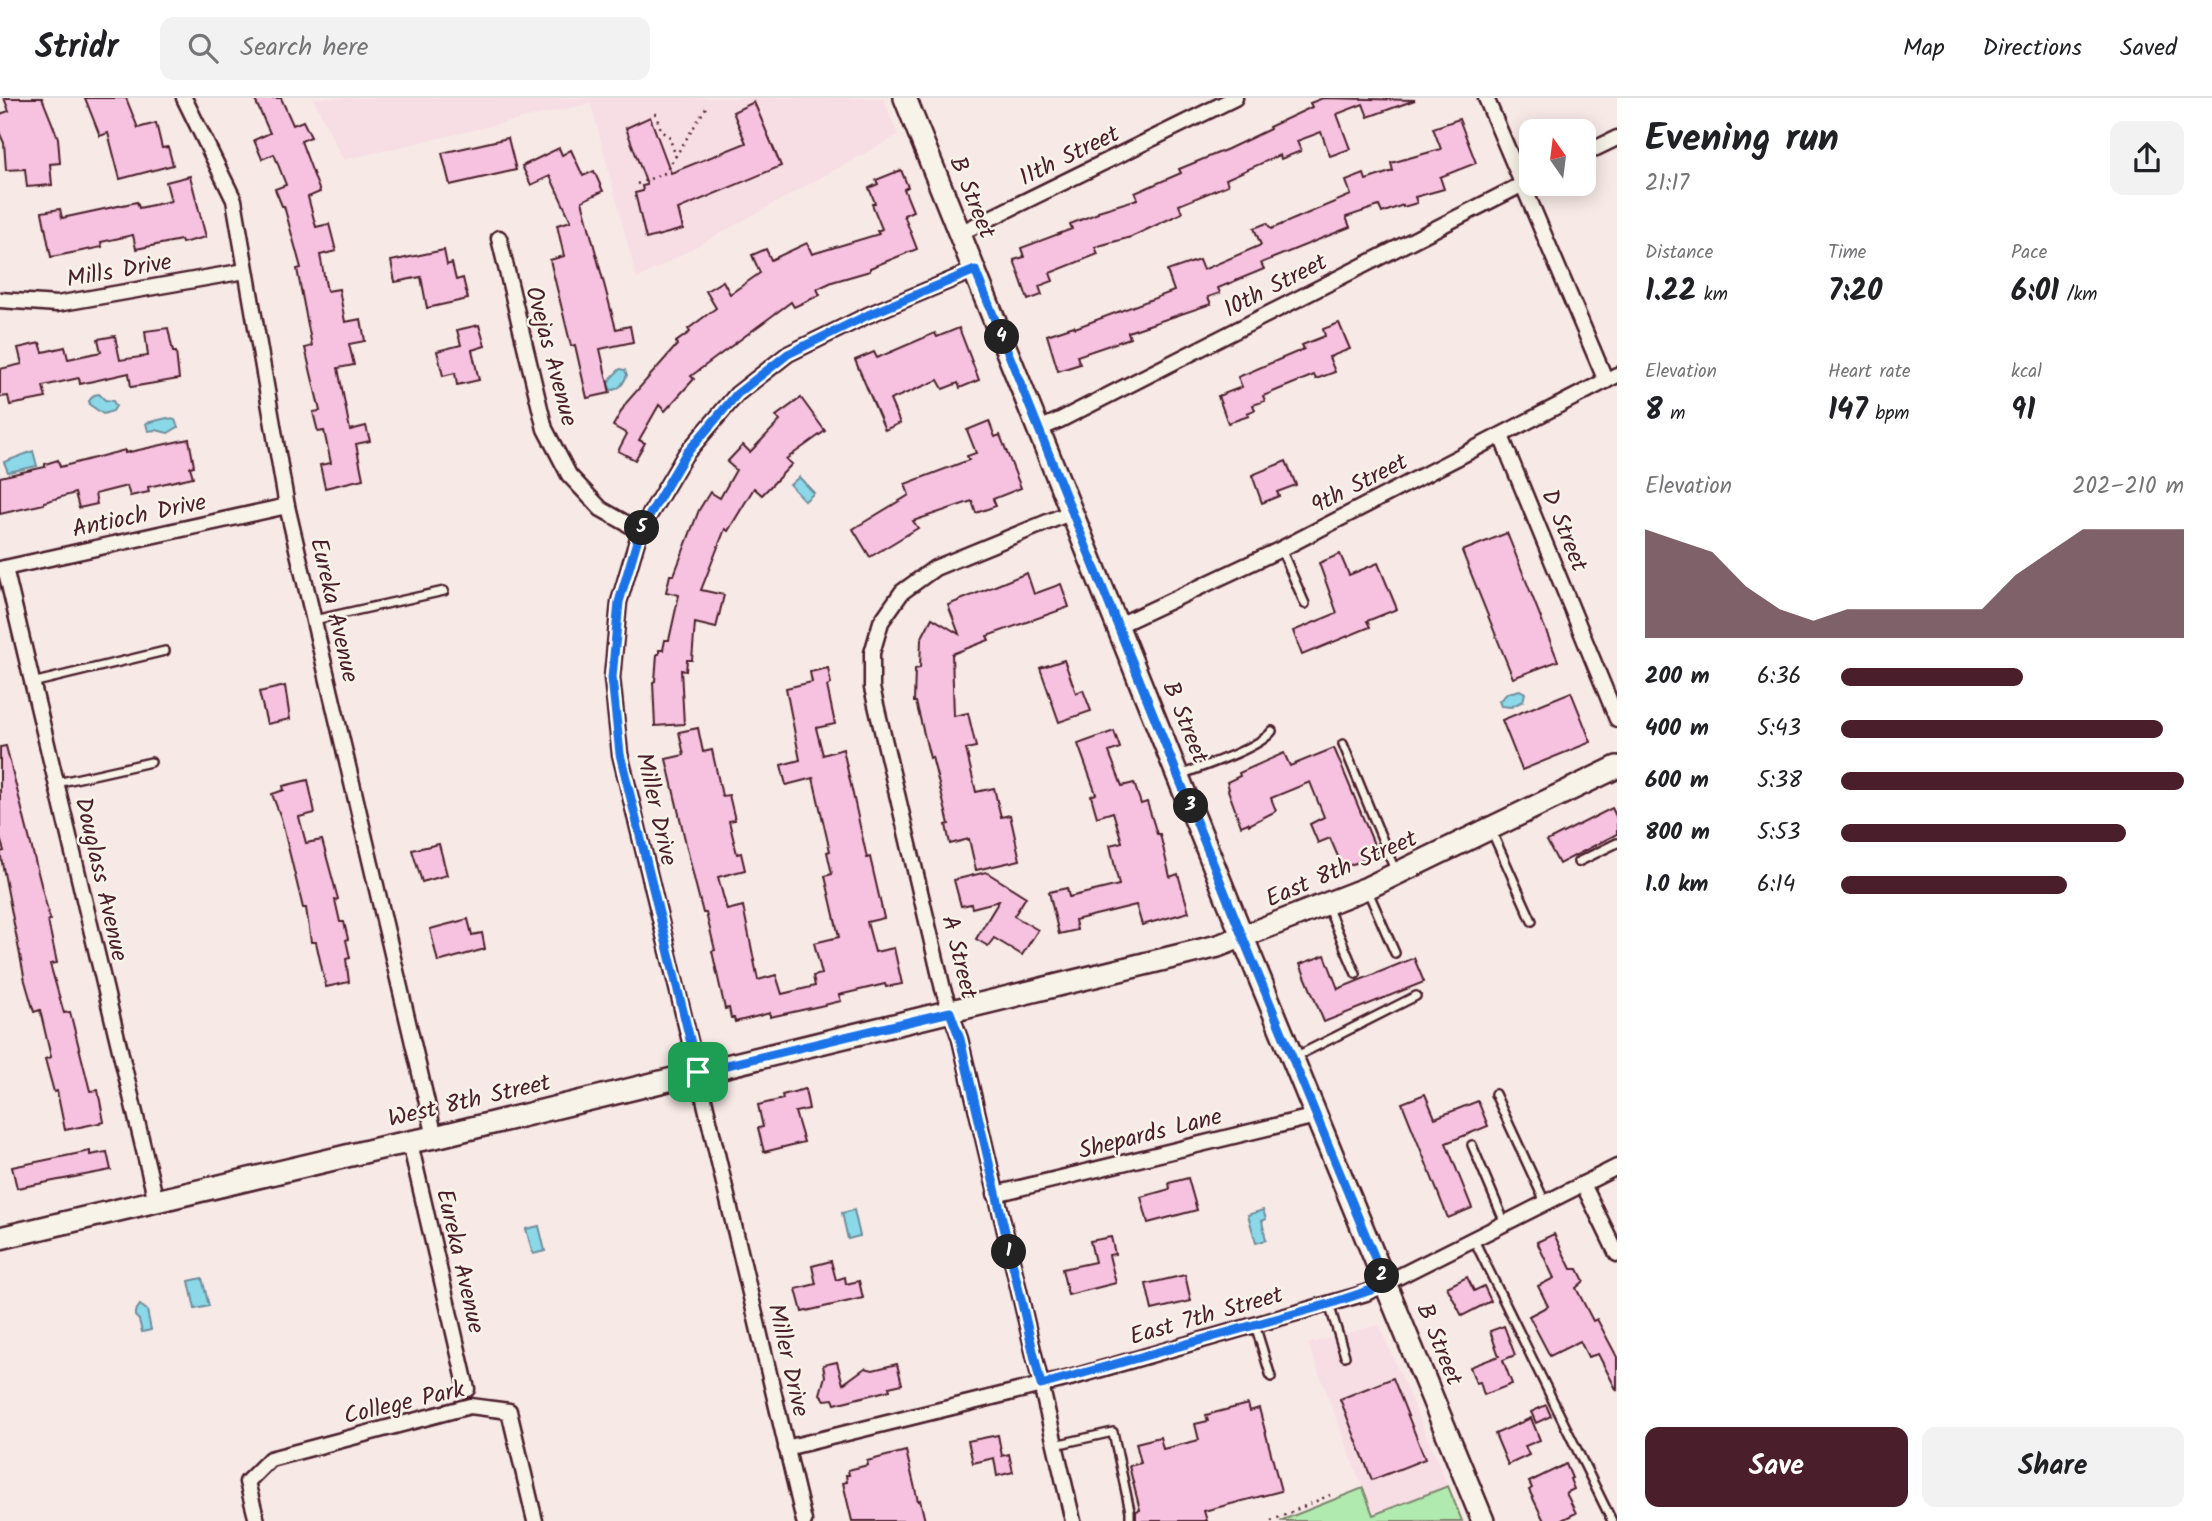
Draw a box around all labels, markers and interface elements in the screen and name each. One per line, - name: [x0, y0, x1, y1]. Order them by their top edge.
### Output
- search box: [160, 17, 650, 80]
- text: Stridr: [35, 22, 118, 75]
- text: Search here: [240, 27, 369, 69]
- icon: search: [184, 29, 222, 67]
- text: Map: [1903, 29, 1945, 68]
- text: Directions: [1983, 29, 2082, 68]
- text: Saved: [2120, 29, 2177, 68]
- text: Evening run: [1645, 110, 1839, 170]
- street label: 11th Street: [1013, 115, 1127, 197]
- north arrow: [1519, 119, 1596, 196]
- map controls: [1519, 119, 1596, 196]
- button: share: [2110, 121, 2184, 195]
- street label: B Street: [937, 150, 1006, 245]
- text: 21:17: [1645, 166, 1689, 202]
- text: Distance: [1645, 238, 1713, 268]
- text: Time: [1828, 238, 1866, 268]
- text: Pace: [2011, 238, 2047, 268]
- street label: Mills Drive: [64, 243, 175, 300]
- street label: 10th Street: [1217, 243, 1335, 329]
- text: 1.22: [1645, 268, 1696, 316]
- text: 7:20: [1828, 268, 1882, 316]
- text: 6:01: [2011, 268, 2059, 316]
- text: km: [1696, 280, 1728, 310]
- text: /km: [2059, 280, 2097, 310]
- street label: Ovejas Avenue: [513, 282, 588, 431]
- pin: 4: [984, 320, 1020, 354]
- text: 4: [996, 321, 1007, 351]
- text: Elevation: [1645, 357, 1717, 387]
- text: Heart rate: [1828, 357, 1911, 387]
- text: kcal: [2011, 357, 2042, 387]
- text: 8: [1645, 387, 1663, 435]
- text: 147: [1828, 387, 1868, 435]
- text: 91: [2011, 387, 2035, 435]
- text: m: [1663, 399, 1685, 429]
- text: bpm: [1868, 399, 1909, 429]
- street label: 9th Street: [1304, 443, 1416, 525]
- text: Elevation: [1645, 469, 1732, 505]
- text: 202–210 m: [2072, 469, 2184, 505]
- street label: Antioch Drive: [68, 483, 210, 550]
- street label: D Street: [1529, 483, 1598, 578]
- pin: 5: [624, 510, 660, 546]
- text: 5: [637, 512, 646, 542]
- street label: Eureka Avenue: [298, 534, 369, 687]
- text: 200 m: [1645, 659, 1710, 695]
- text: 6:36: [1757, 659, 1801, 695]
- street label: B Street: [1150, 675, 1219, 770]
- text: 400 m: [1645, 711, 1709, 747]
- text: 5:43: [1757, 711, 1801, 747]
- street label: Miller Drive: [624, 749, 687, 870]
- text: 600 m: [1645, 763, 1709, 799]
- text: 5:38: [1757, 763, 1802, 799]
- pin: 3: [1174, 788, 1208, 824]
- text: 3: [1185, 790, 1196, 820]
- street label: Douglass Avenue: [63, 794, 138, 965]
- text: 800 m: [1645, 815, 1710, 851]
- text: 5:53: [1757, 815, 1801, 851]
- street label: East 8th Street: [1260, 820, 1424, 919]
- text: 1.0 km: [1645, 867, 1708, 903]
- text: 6:14: [1757, 867, 1795, 903]
- street label: A Street: [929, 911, 988, 1004]
- pin: [668, 1042, 728, 1102]
- icon: arrive: [679, 1053, 717, 1091]
- street label: West 8th Street: [384, 1064, 555, 1139]
- street label: Shepards Lane: [1074, 1098, 1227, 1171]
- street label: Eureka Avenue: [424, 1185, 495, 1338]
- pin: 1: [992, 1234, 1026, 1270]
- text: 1: [1006, 1236, 1011, 1266]
- pin: 2: [1364, 1258, 1400, 1294]
- text: 2: [1376, 1260, 1387, 1290]
- street label: East 7th Street: [1125, 1276, 1288, 1357]
- street label: B Street: [1404, 1297, 1473, 1392]
- street label: Miller Drive: [756, 1300, 819, 1421]
- street label: College Park: [340, 1370, 469, 1436]
- button: Save: [1645, 1427, 1908, 1507]
- button: Share: [1922, 1427, 2184, 1507]

